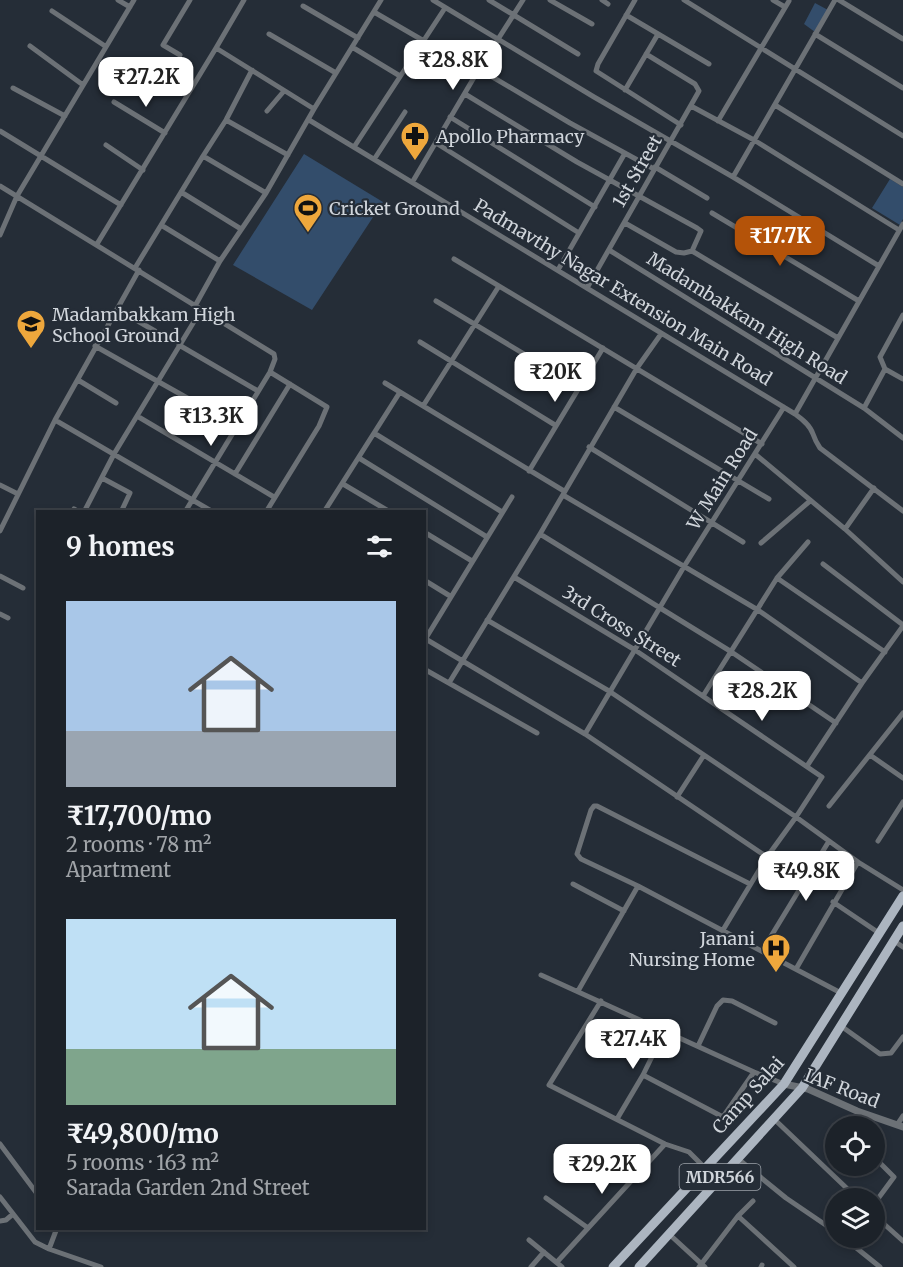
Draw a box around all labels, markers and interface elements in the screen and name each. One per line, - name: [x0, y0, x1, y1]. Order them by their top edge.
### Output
- pin: ₹28.8K: [404, 40, 502, 91]
- text: ₹28.8K: [418, 47, 488, 72]
- pin: ₹27.2K: [97, 57, 195, 108]
- text: ₹27.2K: [112, 64, 180, 89]
- pharmacy icon: Apollo Pharmacy: [399, 120, 431, 162]
- place label: Apollo Pharmacy: [435, 125, 585, 148]
- street label: 1st Street: [607, 131, 667, 211]
- sports icon: Cricket Ground: [292, 192, 324, 234]
- street label: Padmavthy Nagar Extension Main Road: [470, 194, 776, 390]
- place label: Cricket Ground: [329, 197, 460, 220]
- pin: ₹17.7K: [731, 216, 829, 267]
- text: ₹17.7K: [749, 223, 811, 248]
- street label: Madambakkam High Road: [643, 247, 851, 389]
- place label: Madambakkam High School Ground: [52, 303, 236, 347]
- school or university icon: Madambakkam High School Ground: [15, 308, 47, 350]
- pin: ₹20K: [519, 352, 591, 403]
- text: ₹20K: [529, 359, 582, 384]
- pin: ₹13.3K: [162, 396, 260, 447]
- text: ₹13.3K: [179, 403, 243, 428]
- street label: W Main Road: [681, 424, 762, 535]
- text: 9 homes: [66, 530, 175, 563]
- icon: filters: [363, 530, 396, 563]
- street label: 3rd Cross Street: [558, 580, 686, 672]
- icon: home: [177, 640, 285, 748]
- pin: ₹28.2K: [713, 671, 811, 722]
- text: ₹28.2K: [727, 678, 797, 703]
- text: ₹17,700/mo: [66, 799, 211, 832]
- text: 2 rooms · 78 m²: [66, 832, 211, 857]
- pin: ₹49.8K: [757, 851, 855, 902]
- text: Apartment: [66, 857, 171, 882]
- text: ₹49.8K: [772, 858, 840, 883]
- place label: Janani Nursing Home: [629, 927, 755, 971]
- hospital icon: Janani Nursing Home: [760, 932, 792, 974]
- icon: home: [177, 958, 285, 1066]
- pin: ₹27.4K: [584, 1019, 682, 1070]
- text: ₹27.4K: [599, 1026, 667, 1051]
- street label: Camp Salai: [707, 1051, 789, 1138]
- street label: IAF Road: [801, 1063, 883, 1113]
- map controls: [825, 1116, 885, 1248]
- button: locate: [825, 1116, 885, 1176]
- text: ₹49,800/mo: [66, 1117, 219, 1150]
- pin: ₹29.2K: [553, 1144, 651, 1195]
- text: 5 rooms · 163 m²: [66, 1150, 219, 1175]
- text: ₹29.2K: [568, 1151, 636, 1176]
- road number: MDR566: [680, 1164, 760, 1190]
- text: Sarada Garden 2nd Street: [66, 1175, 310, 1200]
- button: layers: [825, 1188, 885, 1248]

